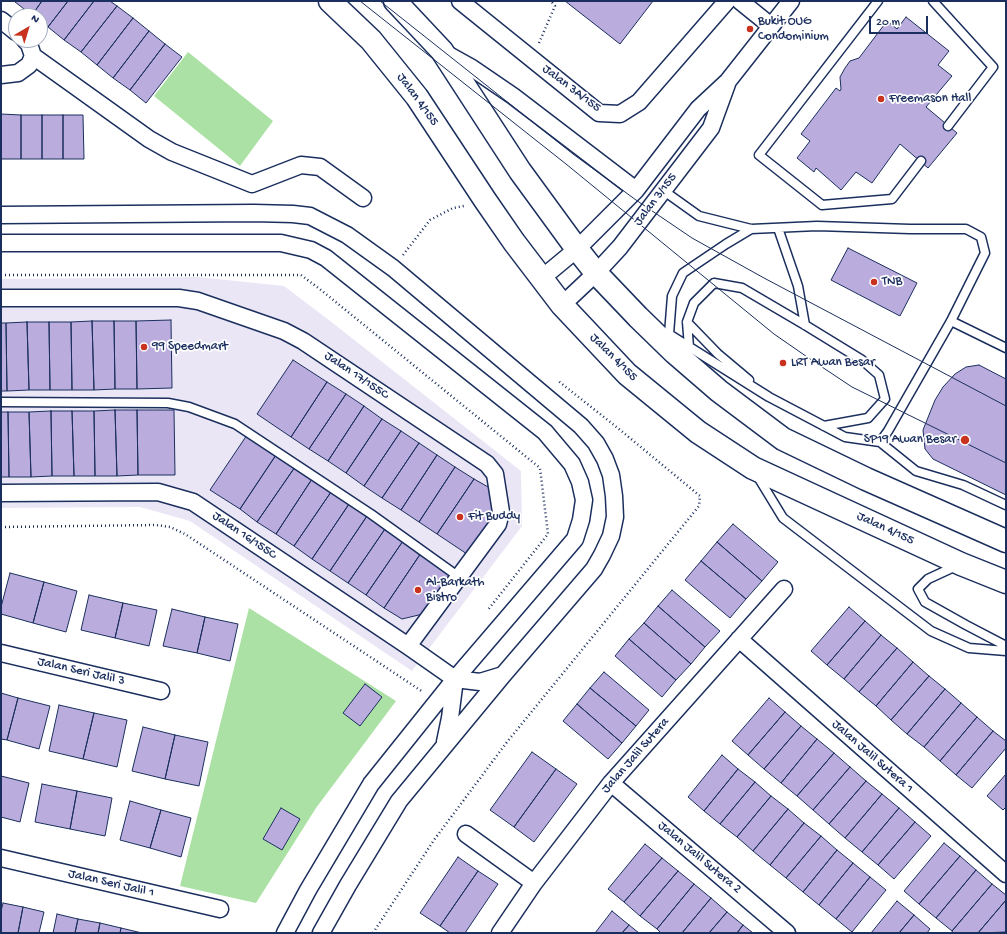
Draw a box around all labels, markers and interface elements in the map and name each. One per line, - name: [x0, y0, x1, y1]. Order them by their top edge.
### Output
- north arrow: [8, 8, 48, 48]
- scale bar: [871, 8, 930, 34]
- text: N: [28, 12, 41, 26]
- place label: Bukit OUG Condominium: [758, 14, 829, 45]
- text: 20 m: [876, 16, 900, 30]
- marker: Bukit OUG Condominium: [745, 24, 755, 34]
- street label: Jalan 3A/155: [538, 62, 604, 116]
- street label: Jalan 4/155: [393, 70, 441, 130]
- place label: Freemason Hall: [889, 91, 971, 107]
- marker: Freemason Hall: [876, 94, 886, 104]
- street label: Jalan 3/155: [631, 170, 681, 230]
- place label: TNB: [882, 274, 902, 290]
- marker: TNB: [869, 277, 879, 287]
- street label: Jalan 4/155: [586, 331, 640, 385]
- place label: 99 Speedmart: [152, 339, 228, 355]
- marker: 99 Speedmart: [139, 342, 149, 352]
- street label: Jalan 17/155C: [321, 349, 391, 403]
- place label: LRT Awan Besar: [791, 355, 875, 371]
- marker: LRT Awan Besar: [778, 358, 788, 368]
- place label: SP19 Awan Besar: [864, 432, 956, 448]
- marker: SP19 Awan Besar: [959, 434, 971, 446]
- street label: Jalan 16/155C: [209, 509, 279, 563]
- place label: Fit Buddy: [468, 509, 520, 525]
- street label: Jalan 4/155: [854, 509, 916, 549]
- marker: Fit Buddy: [455, 512, 465, 522]
- place label: Al-Barkath Bistro: [426, 575, 484, 606]
- marker: Al-Barkath Bistro: [413, 585, 423, 595]
- street label: Jalan Seri Jalil 3: [36, 654, 126, 690]
- street label: Jalan Jalil Sutera: [599, 715, 673, 797]
- street label: Jalan Jalil Sutera 1: [828, 717, 916, 797]
- street label: Jalan Jalil Sutera 2: [654, 818, 744, 898]
- street label: Jalan Seri Jalil 1: [67, 867, 155, 901]

